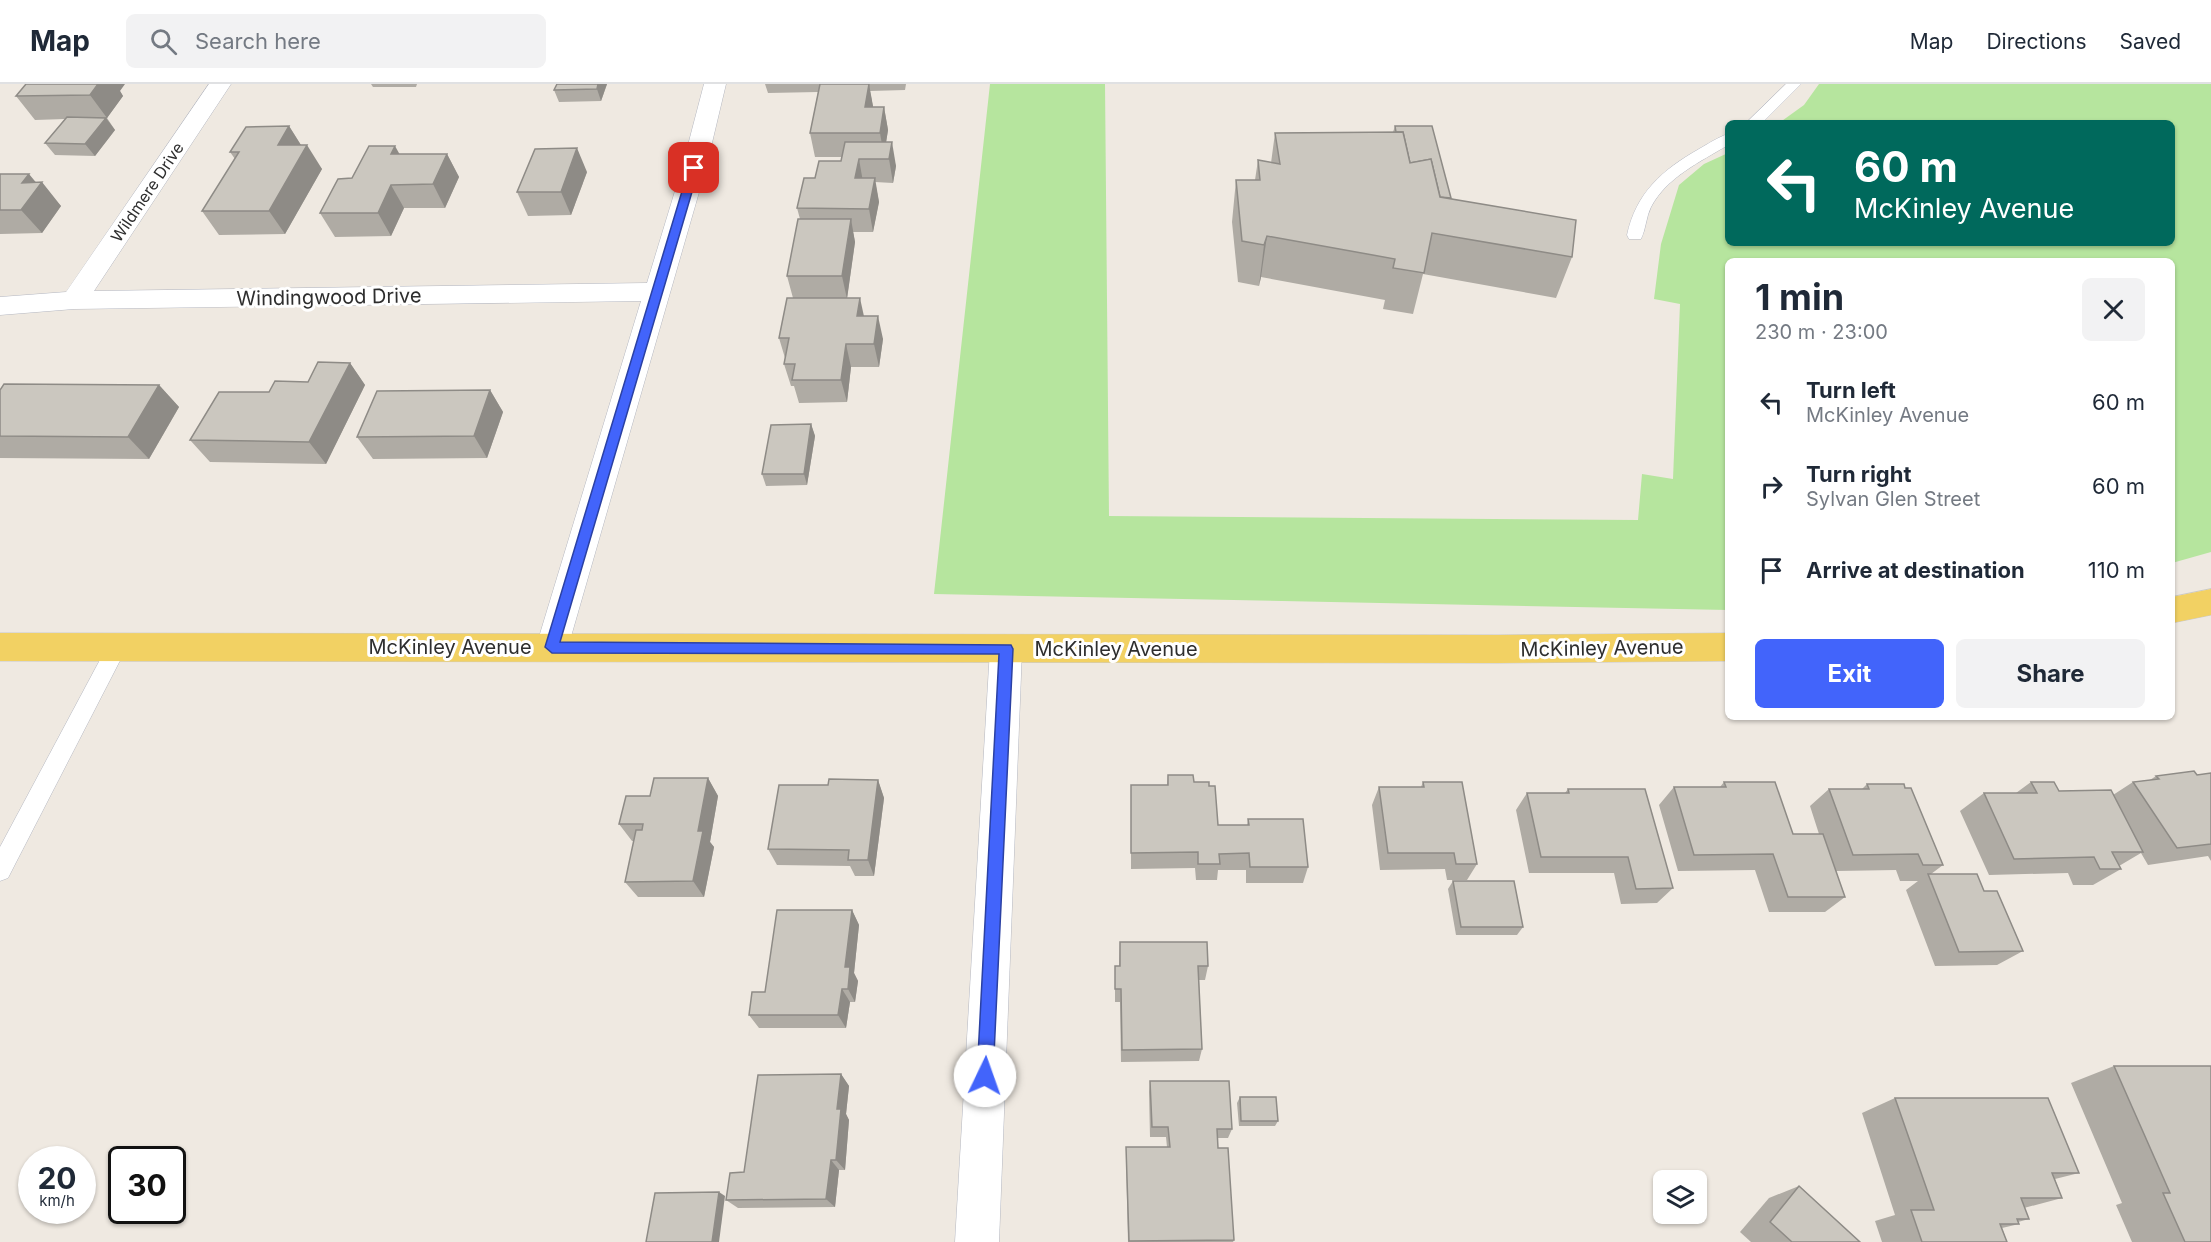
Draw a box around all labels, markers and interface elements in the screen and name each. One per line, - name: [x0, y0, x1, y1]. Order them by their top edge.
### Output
- search box: [126, 14, 546, 68]
- text: Map: [30, 24, 90, 58]
- icon: search: [147, 25, 180, 58]
- text: Search here: [195, 28, 321, 54]
- text: Map: [1910, 29, 1953, 54]
- text: Directions: [1986, 29, 2087, 54]
- text: Saved: [2120, 29, 2181, 54]
- street label: Wildmere Drive: [106, 138, 188, 246]
- text: 60 m: [1854, 141, 1958, 192]
- pin: [668, 142, 719, 193]
- icon: left: [1755, 144, 1833, 222]
- icon: arrive: [677, 151, 710, 184]
- text: McKinley Avenue: [1854, 192, 2074, 225]
- text: 1 min: [1755, 275, 1844, 319]
- button: close: [2082, 278, 2145, 341]
- street label: Windingwood Drive: [236, 283, 422, 311]
- text: 230 m · 23:00: [1755, 320, 1888, 344]
- text: Turn left: [1806, 377, 1896, 403]
- icon: left: [1755, 386, 1788, 419]
- text: 60 m: [2092, 389, 2145, 415]
- text: McKinley Avenue: [1806, 403, 1969, 427]
- text: Turn right: [1806, 461, 1912, 487]
- icon: right: [1755, 470, 1788, 503]
- text: 60 m: [2092, 473, 2145, 499]
- text: Sylvan Glen Street: [1806, 487, 1980, 511]
- icon: arrive: [1755, 554, 1788, 587]
- text: Arrive at destination: [1806, 557, 2025, 583]
- text: 110 m: [2088, 557, 2145, 583]
- street label: McKinley Avenue: [368, 635, 532, 659]
- street label: McKinley Avenue: [1520, 635, 1684, 661]
- street label: McKinley Avenue: [1034, 637, 1198, 661]
- button: Exit: [1755, 639, 1944, 708]
- button: Share: [1956, 639, 2145, 708]
- position arrow: [953, 1044, 1017, 1108]
- speed limit sign: 30: [108, 1146, 186, 1224]
- text: 20: [37, 1160, 77, 1196]
- map controls: [1653, 1170, 1707, 1224]
- button: layers: [1653, 1170, 1707, 1224]
- text: km/h: [39, 1191, 75, 1210]

